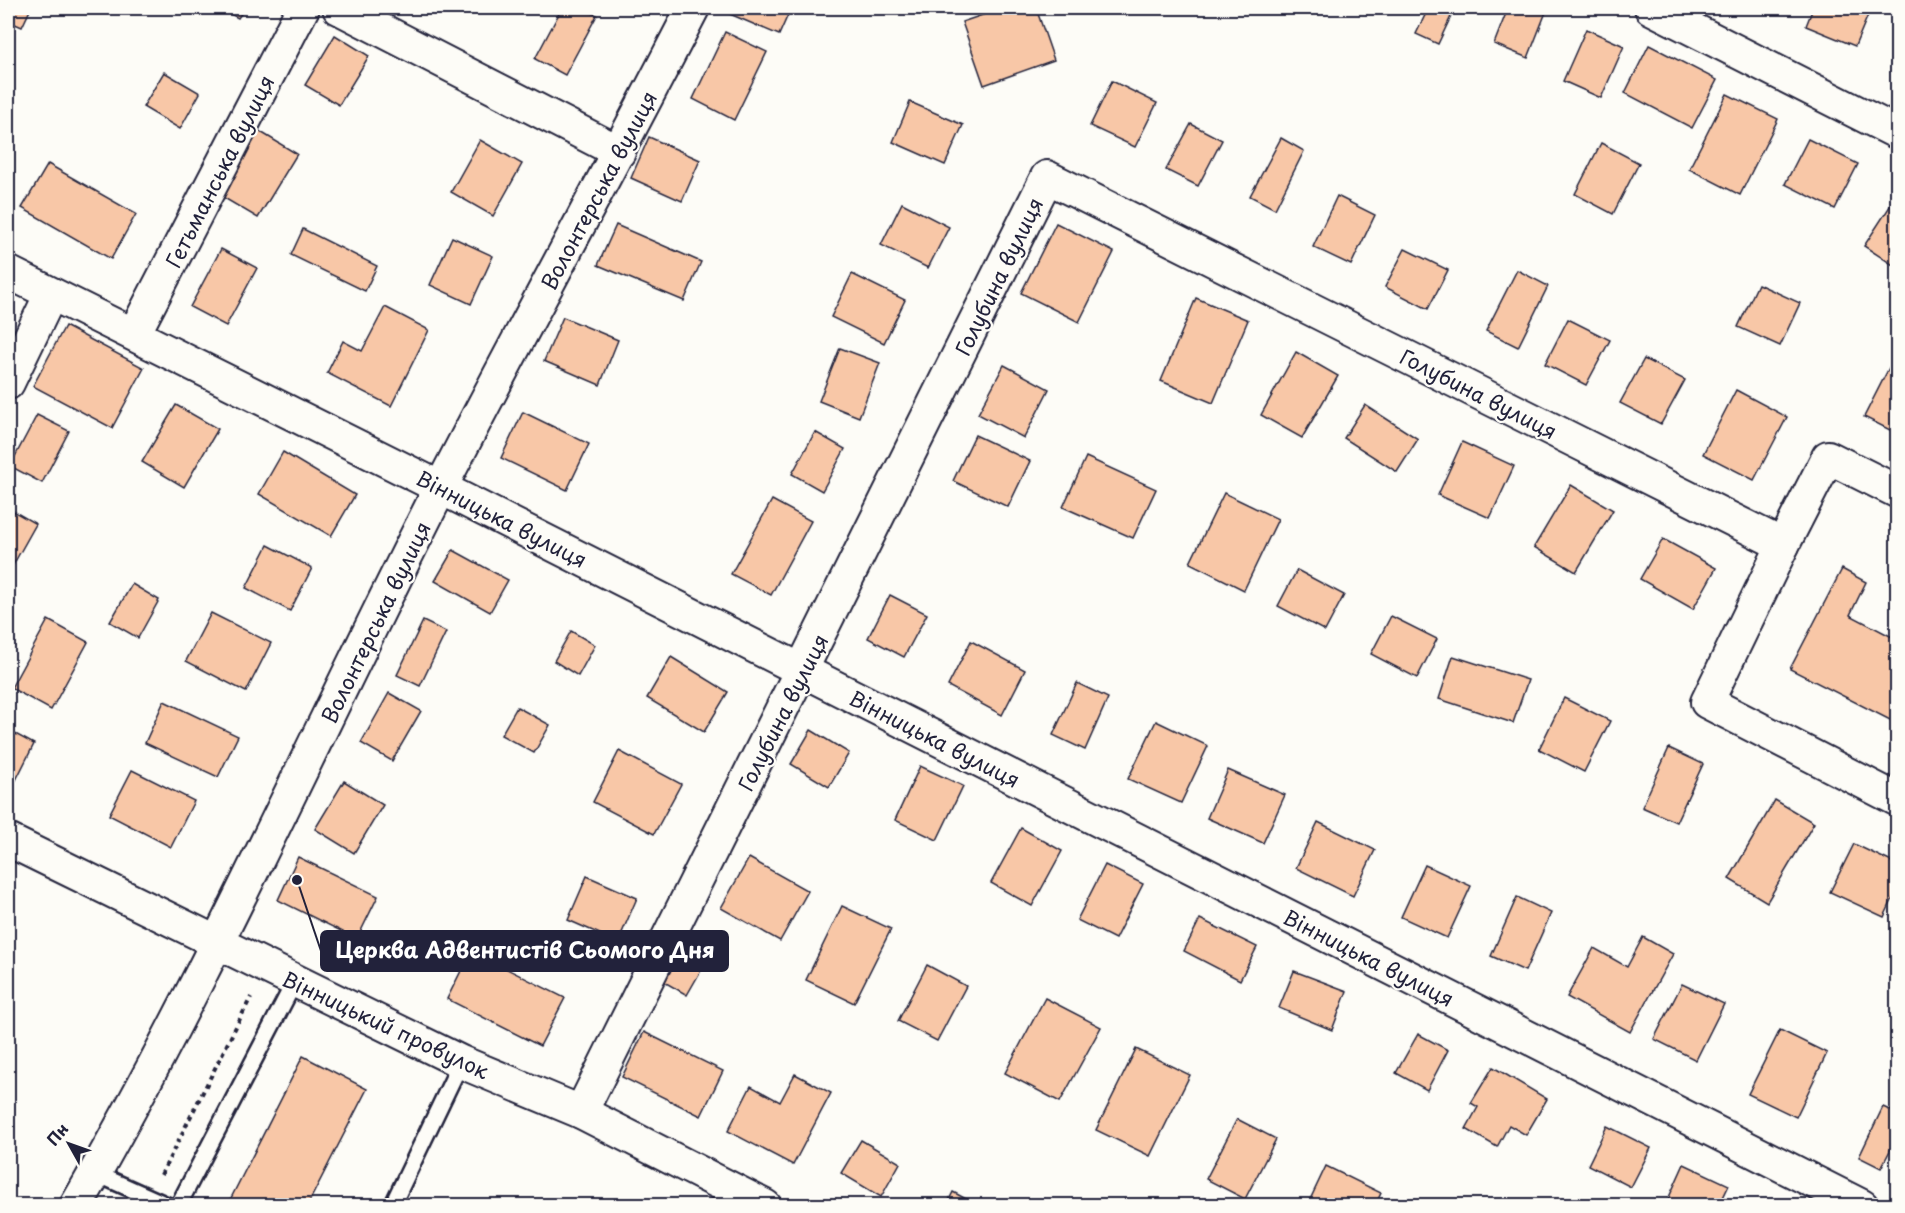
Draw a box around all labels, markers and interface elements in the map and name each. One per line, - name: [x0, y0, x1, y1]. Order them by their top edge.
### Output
- street label: Гетьманська вулиця: [157, 69, 281, 273]
- street label: Волонтерська вулиця: [532, 85, 664, 295]
- street label: Голубина вулиця: [946, 192, 1050, 360]
- street label: Голубина вулиця: [1395, 340, 1563, 446]
- street label: Вінницька вулиця: [411, 461, 593, 575]
- street label: Волонтерська вулиця: [312, 516, 438, 728]
- street label: Голубина вулиця: [729, 628, 835, 796]
- street label: Вінницька вулиця: [844, 681, 1026, 795]
- street label: Вінницька вулиця: [1278, 900, 1460, 1014]
- callout: Церква Адвентистів Сьомого Дня: [321, 931, 728, 971]
- text: Церква Адвентистів Сьомого Дня: [335, 932, 715, 965]
- street label: Вінницький провулок: [277, 962, 495, 1086]
- north arrow: [39, 1114, 99, 1174]
- text: Пн: [40, 1117, 73, 1150]

